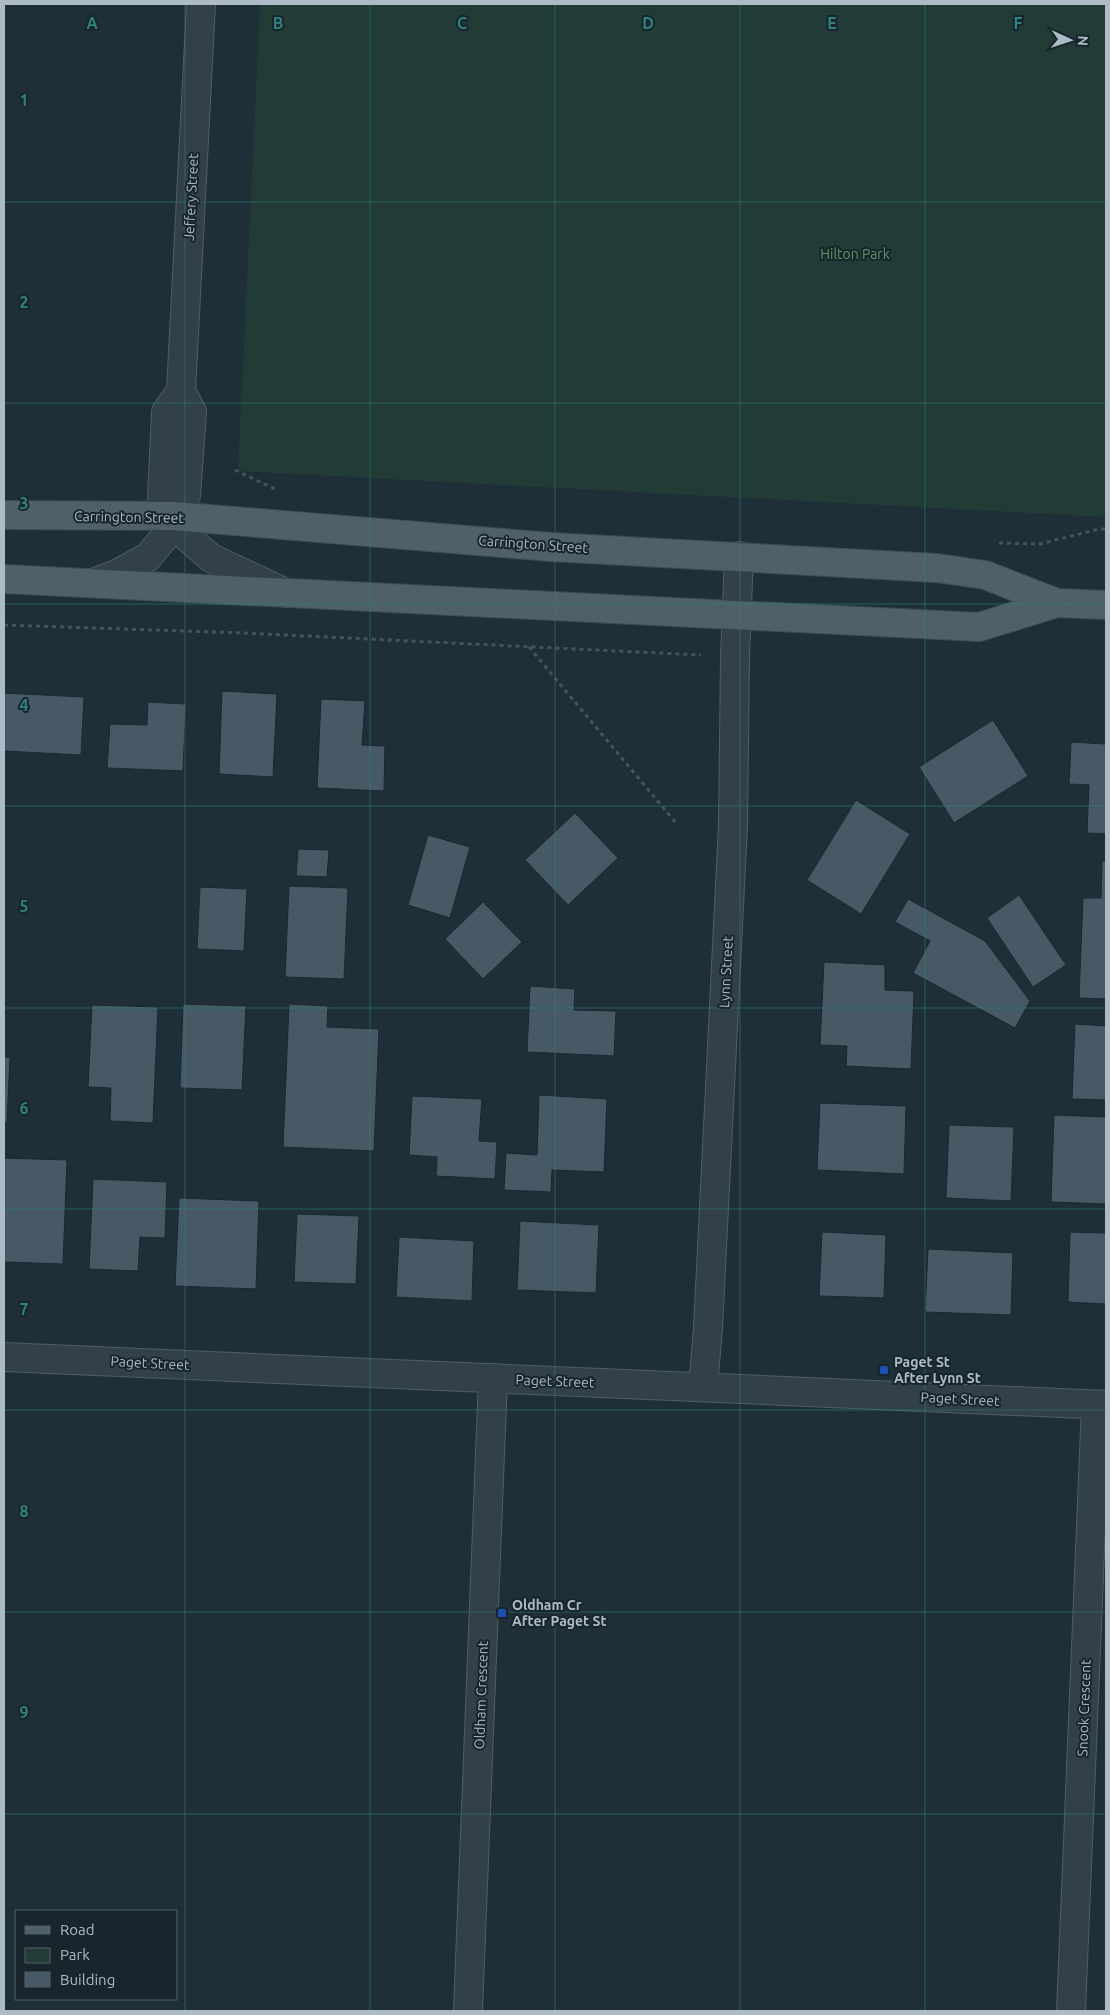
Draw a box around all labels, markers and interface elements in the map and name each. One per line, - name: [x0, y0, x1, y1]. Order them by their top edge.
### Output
- text: A: [86, 14, 98, 32]
- text: B: [273, 14, 283, 32]
- text: C: [457, 14, 467, 32]
- text: D: [642, 14, 654, 32]
- text: E: [827, 14, 837, 32]
- text: F: [1014, 14, 1023, 32]
- north arrow: [1045, 15, 1095, 65]
- text: N: [1075, 35, 1091, 46]
- text: 1: [19, 91, 29, 109]
- street label: Jeffery Street: [181, 152, 201, 241]
- park label: Hilton Park: [820, 246, 890, 262]
- text: 2: [19, 293, 29, 311]
- text: 3: [19, 494, 29, 512]
- street label: Carrington Street: [74, 508, 185, 526]
- street label: Carrington Street: [478, 532, 589, 556]
- text: 4: [19, 696, 29, 714]
- text: 5: [19, 897, 29, 915]
- street label: Lynn Street: [716, 935, 736, 1008]
- text: 6: [19, 1099, 29, 1117]
- text: 7: [19, 1300, 29, 1318]
- street label: Paget Street: [110, 1353, 190, 1373]
- place label: Paget St After Lynn St: [894, 1354, 981, 1386]
- marker: Paget St After Lynn St: [878, 1364, 890, 1376]
- street label: Paget Street: [515, 1372, 595, 1390]
- street label: Paget Street: [920, 1389, 1000, 1409]
- text: 8: [19, 1502, 29, 1520]
- place label: Oldham Cr After Paget St: [512, 1597, 606, 1629]
- marker: Oldham Cr After Paget St: [496, 1607, 508, 1619]
- street label: Oldham Crescent: [471, 1640, 491, 1750]
- street label: Snook Crescent: [1074, 1659, 1094, 1757]
- text: 9: [19, 1703, 29, 1721]
- legend: [15, 1910, 178, 2000]
- text: Road: [60, 1921, 95, 1938]
- text: Park: [60, 1946, 90, 1963]
- text: Building: [60, 1971, 115, 1988]

